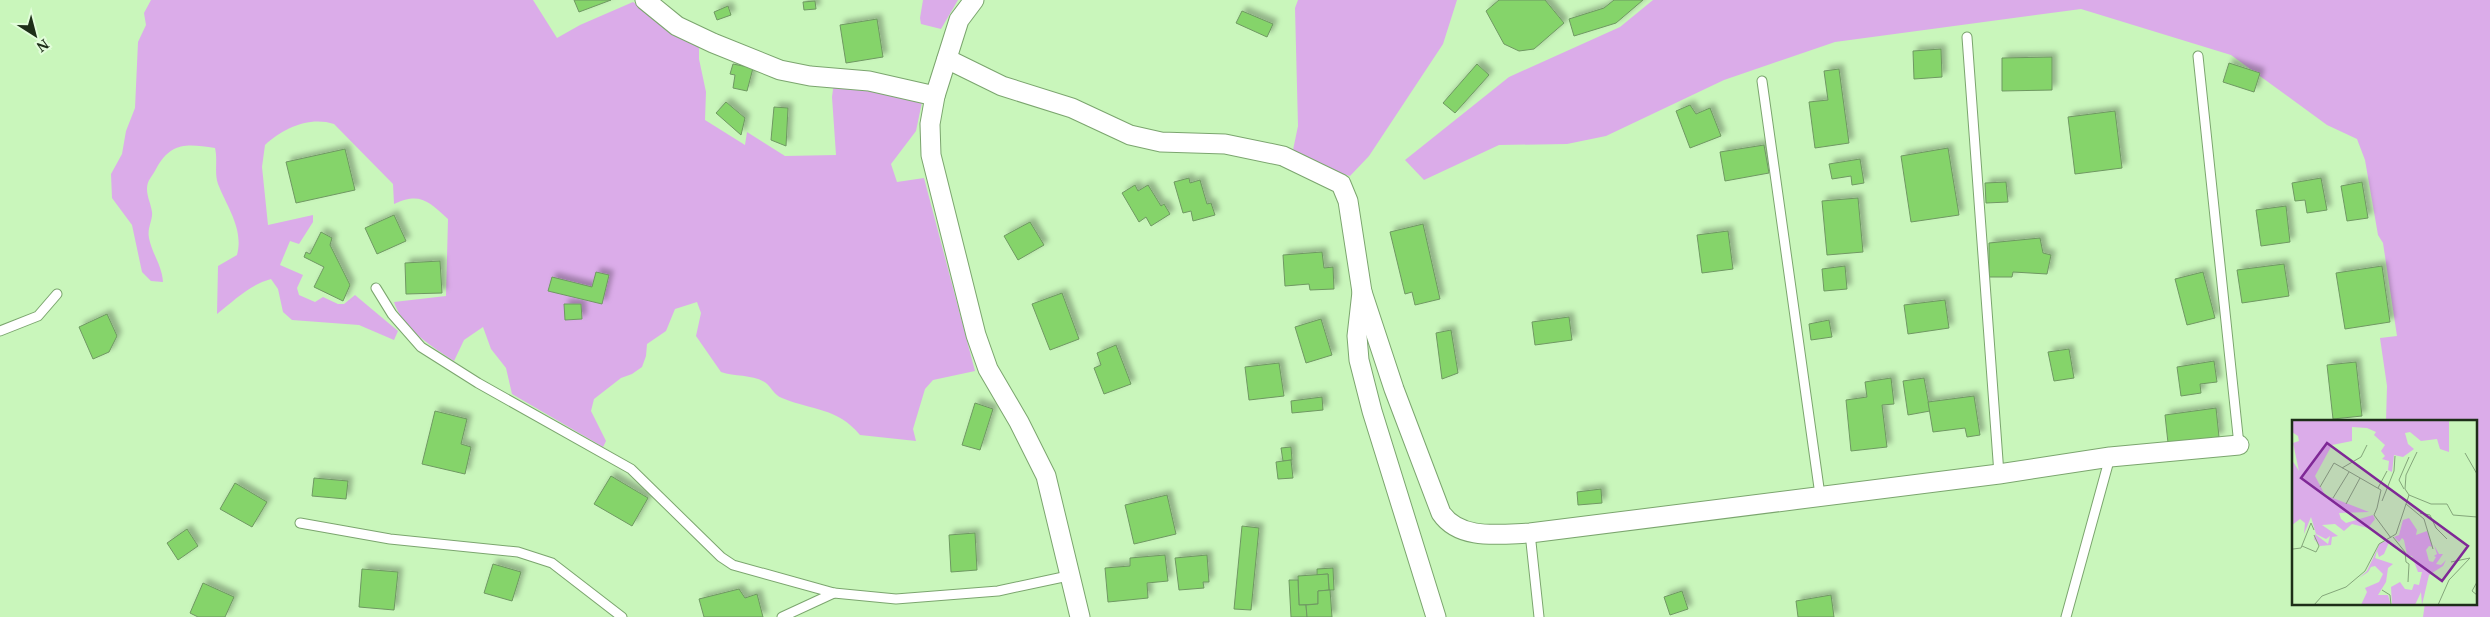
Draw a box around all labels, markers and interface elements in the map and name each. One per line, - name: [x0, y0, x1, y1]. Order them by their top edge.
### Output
- north arrow: [10, 10, 60, 60]
- text: N: [33, 35, 53, 57]
- inset map: [2292, 420, 2478, 604]

